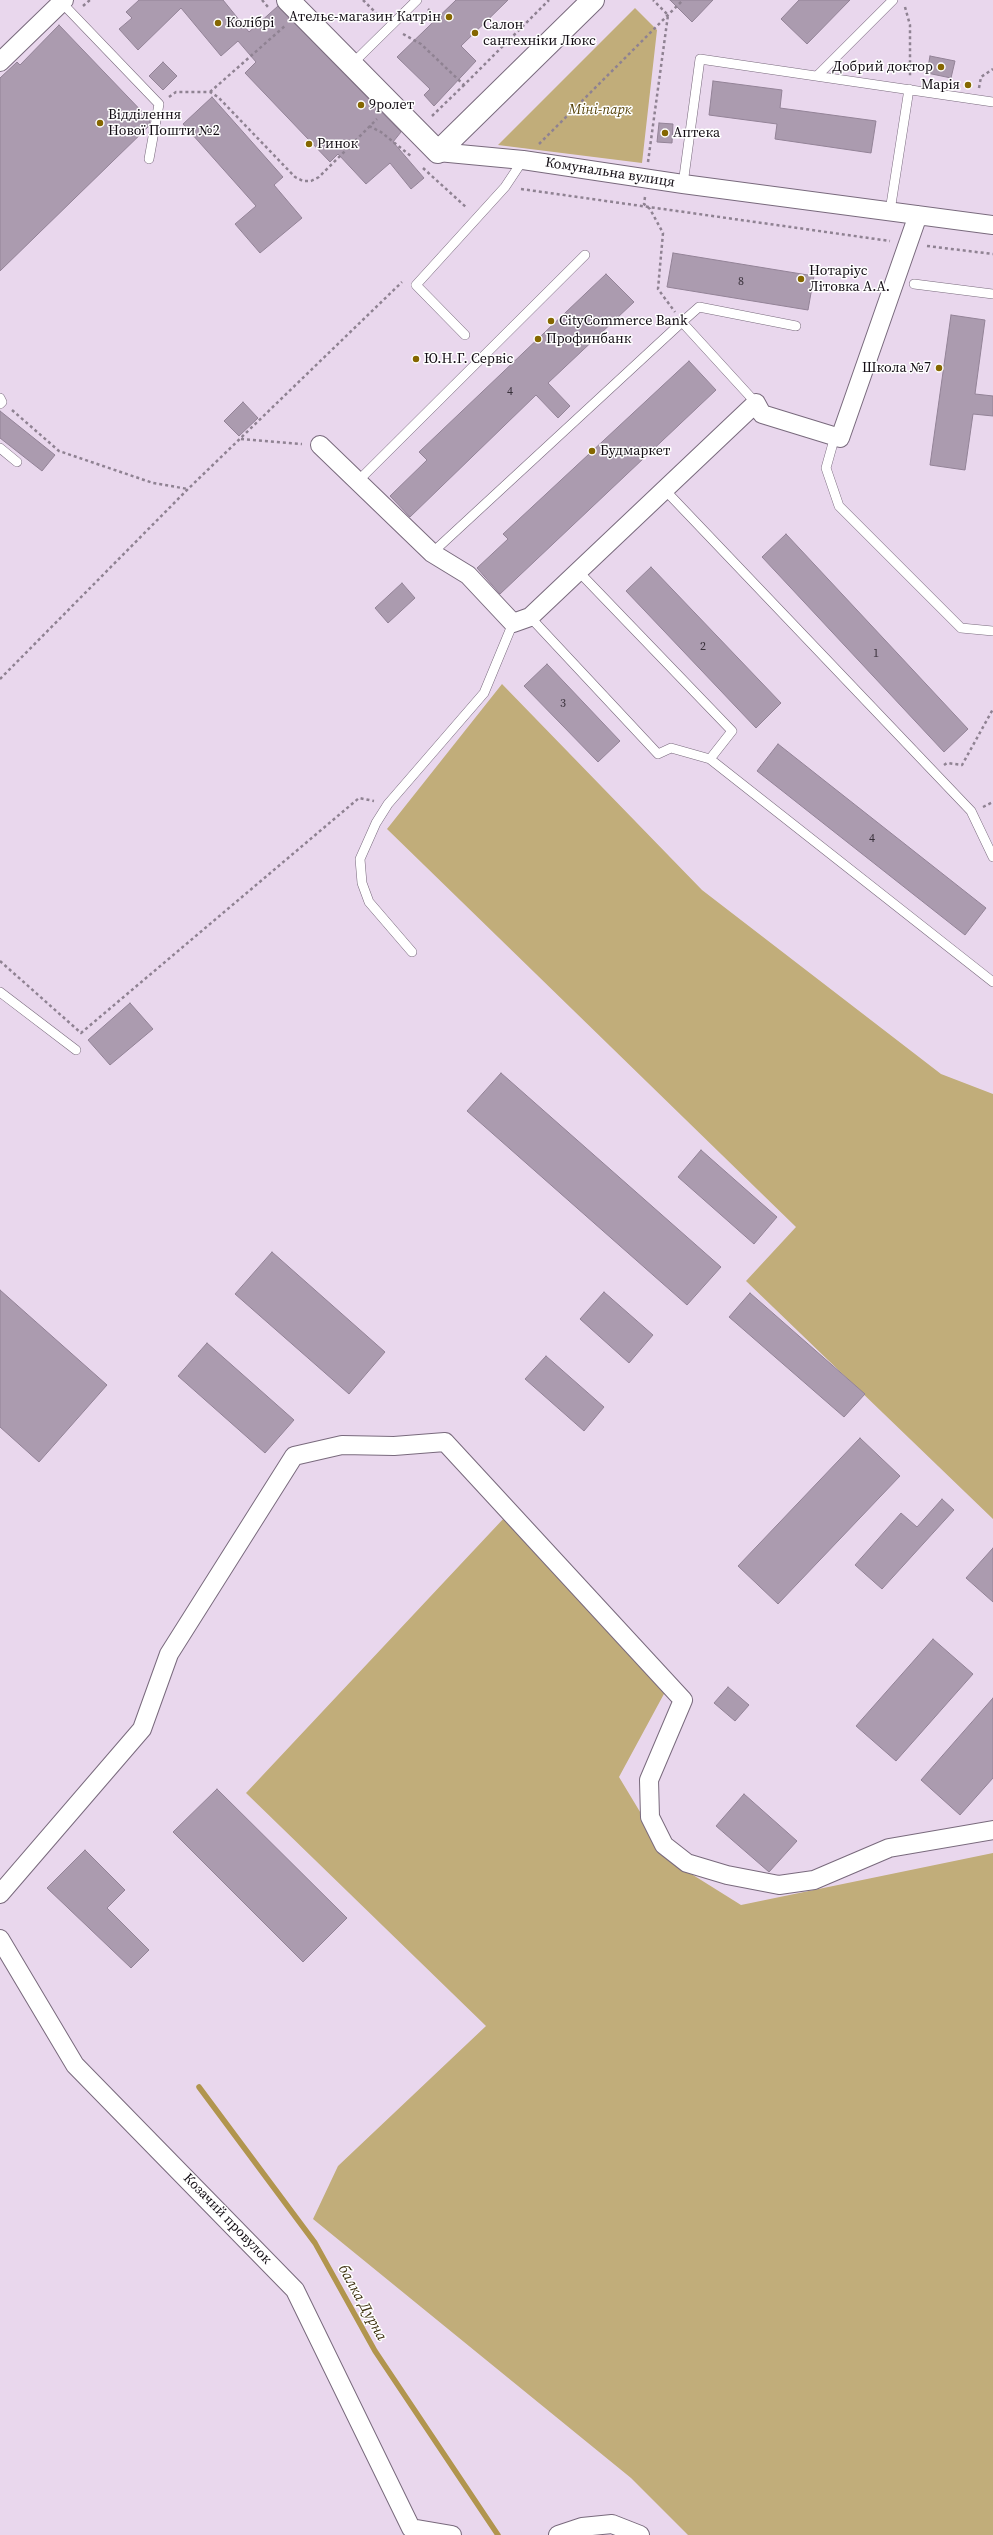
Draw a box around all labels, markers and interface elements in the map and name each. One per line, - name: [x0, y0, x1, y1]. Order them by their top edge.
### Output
- place label: Ательє-магазин Катрін: [289, 9, 441, 25]
- marker: Ательє-магазин Катрін: [444, 12, 454, 22]
- place label: Колібрі: [226, 15, 274, 31]
- place label: Салон сантехніки Люкс: [483, 17, 596, 50]
- marker: Колібрі: [213, 18, 223, 28]
- marker: Салон сантехніки Люкс: [470, 28, 480, 38]
- place label: Добрий доктор: [832, 59, 933, 75]
- marker: Добрий доктор: [936, 62, 946, 72]
- place label: Марія: [921, 77, 960, 93]
- marker: Марія: [963, 80, 973, 90]
- place label: 9ролет: [369, 97, 414, 113]
- marker: 9ролет: [356, 100, 366, 110]
- park label: Міні-парк: [569, 102, 631, 118]
- place label: Відділення Нової Пошти №2: [108, 107, 220, 140]
- marker: Відділення Нової Пошти №2: [95, 118, 105, 128]
- place label: Аптека: [673, 125, 720, 141]
- marker: Аптека: [660, 128, 670, 138]
- place label: Ринок: [317, 136, 358, 152]
- marker: Ринок: [304, 139, 314, 149]
- street label: Комунальна вулиця: [544, 154, 676, 192]
- place label: Нотаріус Літовка А.А.: [809, 263, 890, 296]
- marker: Нотаріус Літовка А.А.: [796, 274, 806, 284]
- house number: 8: [738, 275, 744, 289]
- place label: CityCommerce Bank: [559, 313, 688, 329]
- marker: CityCommerce Bank: [546, 316, 556, 326]
- place label: Профинбанк: [546, 331, 632, 347]
- marker: Профинбанк: [533, 334, 543, 344]
- place label: Ю.Н.Г. Сервіс: [424, 351, 513, 367]
- marker: Ю.Н.Г. Сервіс: [411, 354, 421, 364]
- place label: Школа №7: [862, 360, 931, 376]
- marker: Школа №7: [934, 363, 944, 373]
- house number: 4: [507, 385, 513, 399]
- place label: Будмаркет: [600, 443, 670, 459]
- marker: Будмаркет: [587, 446, 597, 456]
- house number: 2: [700, 640, 706, 654]
- house number: 1: [873, 647, 879, 661]
- house number: 3: [560, 697, 566, 711]
- house number: 4: [869, 832, 875, 846]
- street label: Козачий провулок: [179, 2170, 275, 2268]
- water label: балка Дурна: [334, 2262, 390, 2344]

